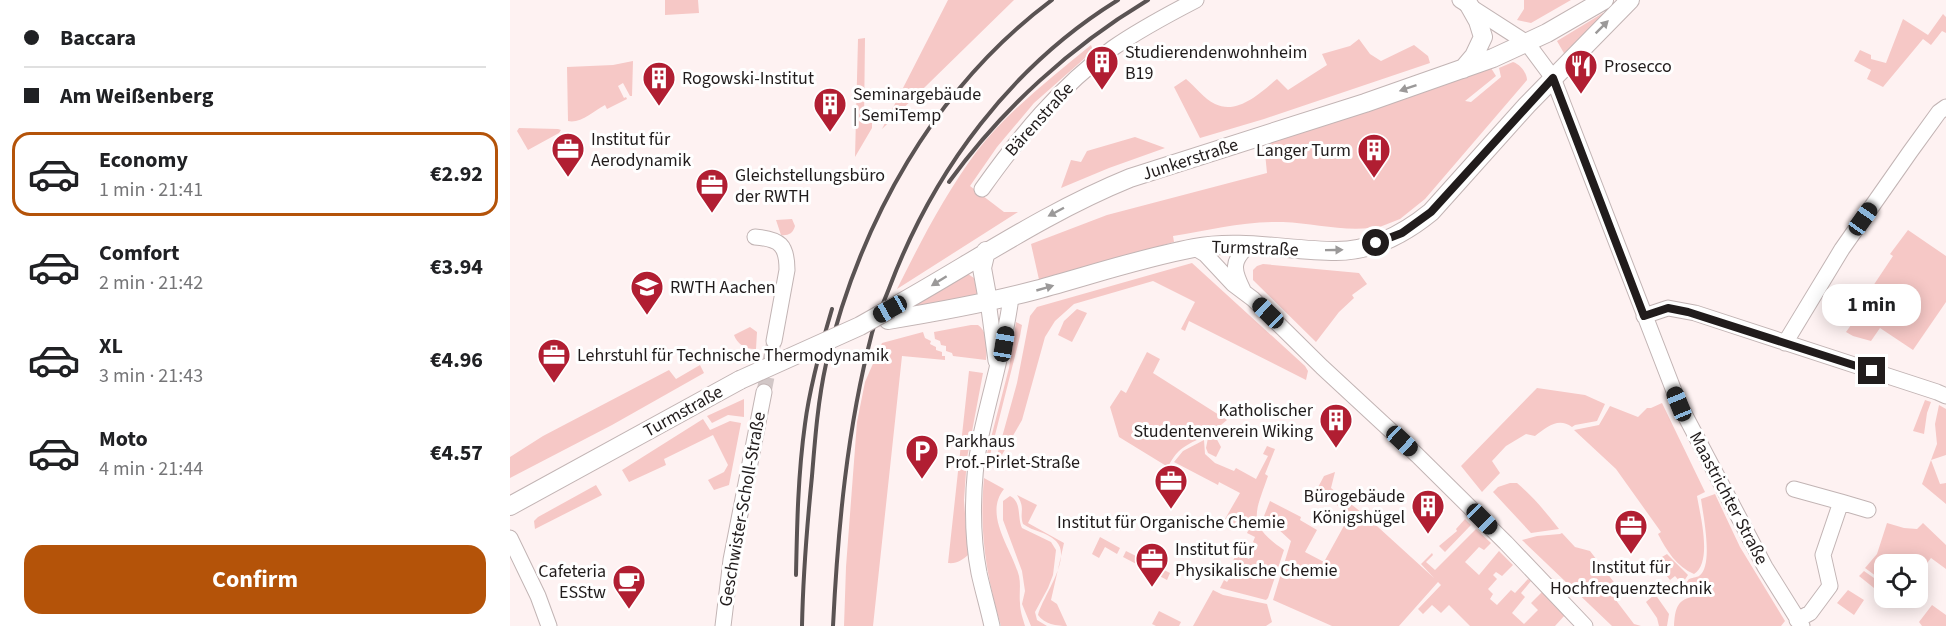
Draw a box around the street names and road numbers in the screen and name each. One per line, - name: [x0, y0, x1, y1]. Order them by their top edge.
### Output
- street label: Bärenstraße: [999, 77, 1079, 162]
- street label: Junkerstraße: [1139, 132, 1241, 187]
- street label: Turmstraße: [1211, 234, 1299, 263]
- street label: Turmstraße: [639, 379, 728, 444]
- street label: Geschwister-Scholl-Straße: [713, 410, 772, 608]
- street label: Maastrichter Straße: [1683, 427, 1774, 569]

